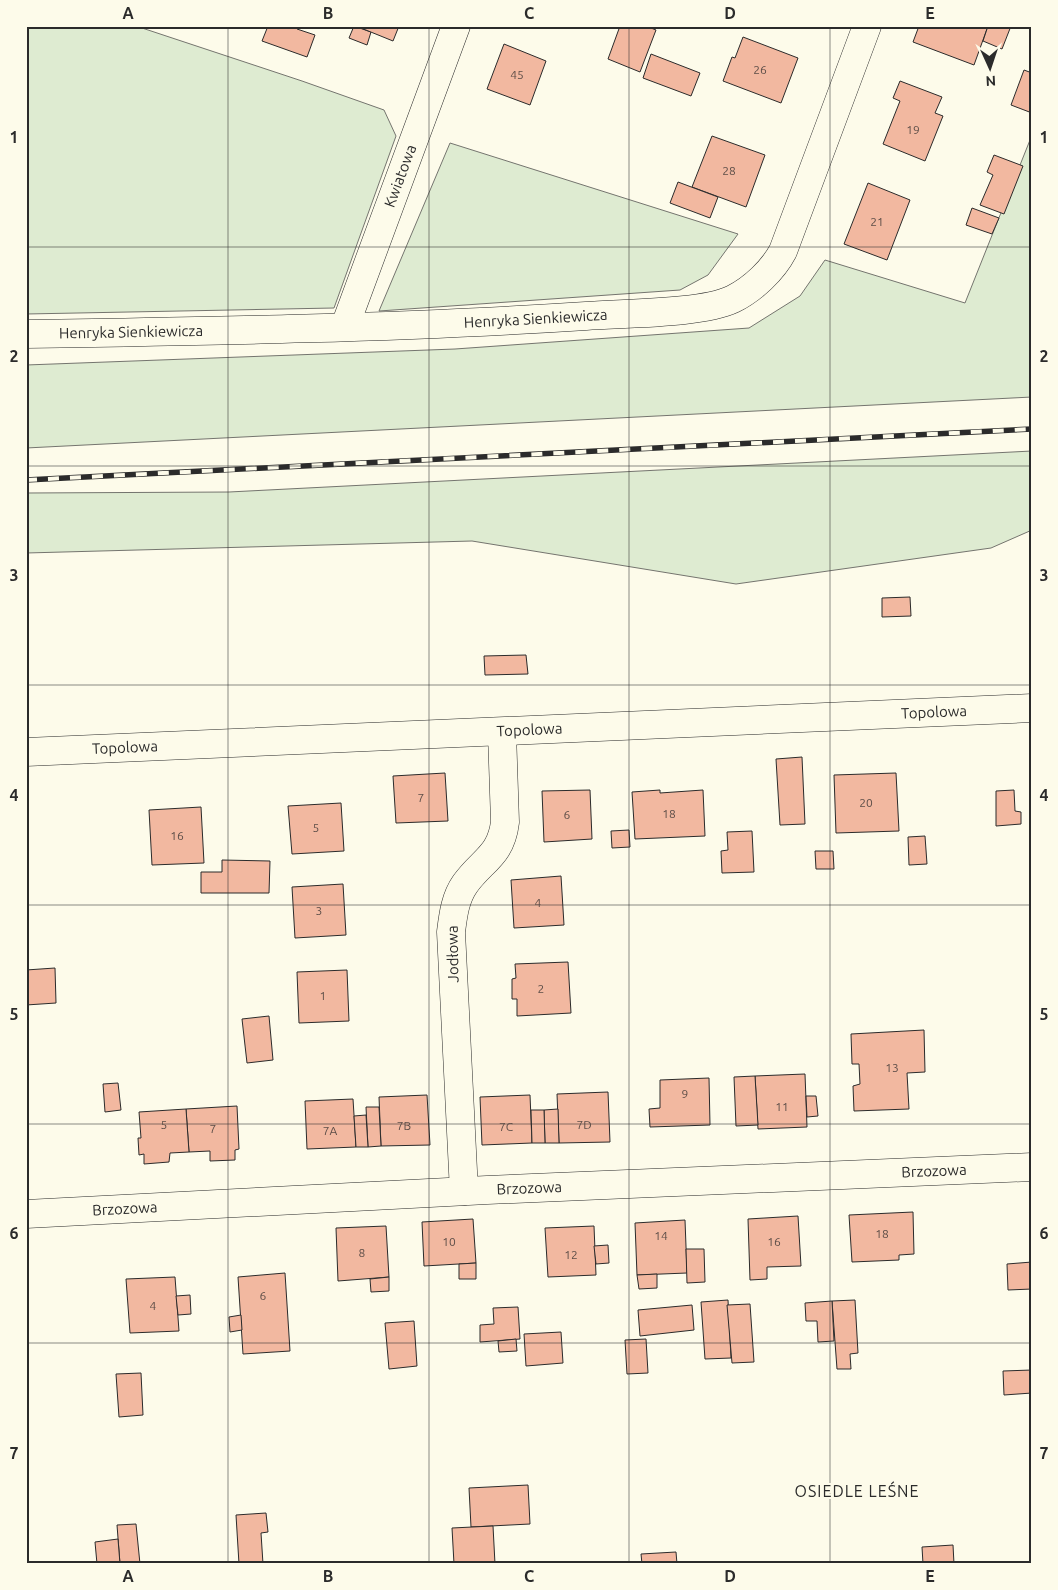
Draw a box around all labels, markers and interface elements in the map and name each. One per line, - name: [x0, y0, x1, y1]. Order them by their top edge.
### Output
- text: A: [122, 4, 134, 22]
- text: B: [323, 4, 333, 22]
- text: C: [524, 4, 534, 22]
- text: D: [724, 4, 736, 22]
- text: E: [925, 4, 935, 22]
- north arrow: [966, 42, 1016, 92]
- house number: 26: [753, 63, 767, 76]
- house number: 45: [510, 68, 524, 81]
- text: N: [985, 73, 996, 89]
- house number: 19: [906, 123, 920, 136]
- text: 1: [9, 128, 19, 146]
- text: 1: [1039, 128, 1049, 146]
- street label: Kwiatowa: [381, 142, 419, 209]
- house number: 28: [722, 164, 736, 177]
- house number: 21: [870, 215, 884, 228]
- street label: Henryka Sienkiewicza: [463, 306, 608, 331]
- street label: Henryka Sienkiewicza: [59, 322, 203, 341]
- text: 2: [9, 347, 19, 365]
- text: 2: [1039, 347, 1049, 365]
- text: 3: [9, 566, 19, 584]
- text: 3: [1039, 566, 1049, 584]
- street label: Topolowa: [901, 702, 967, 722]
- street label: Topolowa: [496, 720, 563, 739]
- street label: Topolowa: [92, 737, 158, 757]
- text: 4: [9, 786, 19, 804]
- text: 4: [1039, 786, 1049, 804]
- house number: 7: [418, 791, 424, 804]
- house number: 20: [859, 796, 873, 809]
- house number: 18: [662, 807, 676, 820]
- house number: 6: [564, 808, 571, 821]
- house number: 5: [313, 821, 319, 834]
- house number: 16: [170, 829, 184, 842]
- house number: 4: [535, 896, 542, 909]
- house number: 3: [316, 904, 322, 917]
- street label: Jodłowa: [444, 925, 461, 983]
- house number: 2: [538, 982, 544, 995]
- house number: 1: [320, 989, 326, 1002]
- text: 5: [9, 1005, 19, 1023]
- text: 5: [1039, 1005, 1049, 1023]
- house number: 13: [885, 1061, 899, 1074]
- house number: 9: [682, 1087, 688, 1100]
- house number: 11: [775, 1100, 789, 1113]
- house number: 5: [161, 1118, 167, 1131]
- house number: 7D: [576, 1118, 592, 1131]
- house number: 7B: [397, 1119, 411, 1132]
- house number: 7C: [499, 1120, 514, 1133]
- house number: 7: [210, 1122, 216, 1135]
- house number: 7A: [323, 1124, 337, 1137]
- street label: Brzozowa: [901, 1161, 967, 1181]
- street label: Brzozowa: [496, 1178, 562, 1198]
- street label: Brzozowa: [92, 1198, 158, 1219]
- text: 6: [9, 1224, 19, 1242]
- text: 6: [1039, 1224, 1049, 1242]
- house number: 18: [875, 1227, 889, 1240]
- house number: 14: [654, 1229, 668, 1242]
- house number: 10: [442, 1235, 456, 1248]
- house number: 16: [767, 1235, 781, 1248]
- house number: 8: [359, 1246, 366, 1259]
- house number: 12: [564, 1248, 578, 1261]
- house number: 6: [260, 1289, 267, 1302]
- house number: 4: [150, 1299, 157, 1312]
- text: 7: [9, 1444, 19, 1462]
- text: 7: [1039, 1444, 1049, 1462]
- district label: OSIEDLE LEŚNE: [795, 1481, 919, 1500]
- text: A: [122, 1567, 134, 1585]
- text: B: [323, 1567, 333, 1585]
- text: C: [524, 1567, 534, 1585]
- text: D: [724, 1567, 736, 1585]
- text: E: [925, 1567, 935, 1585]

